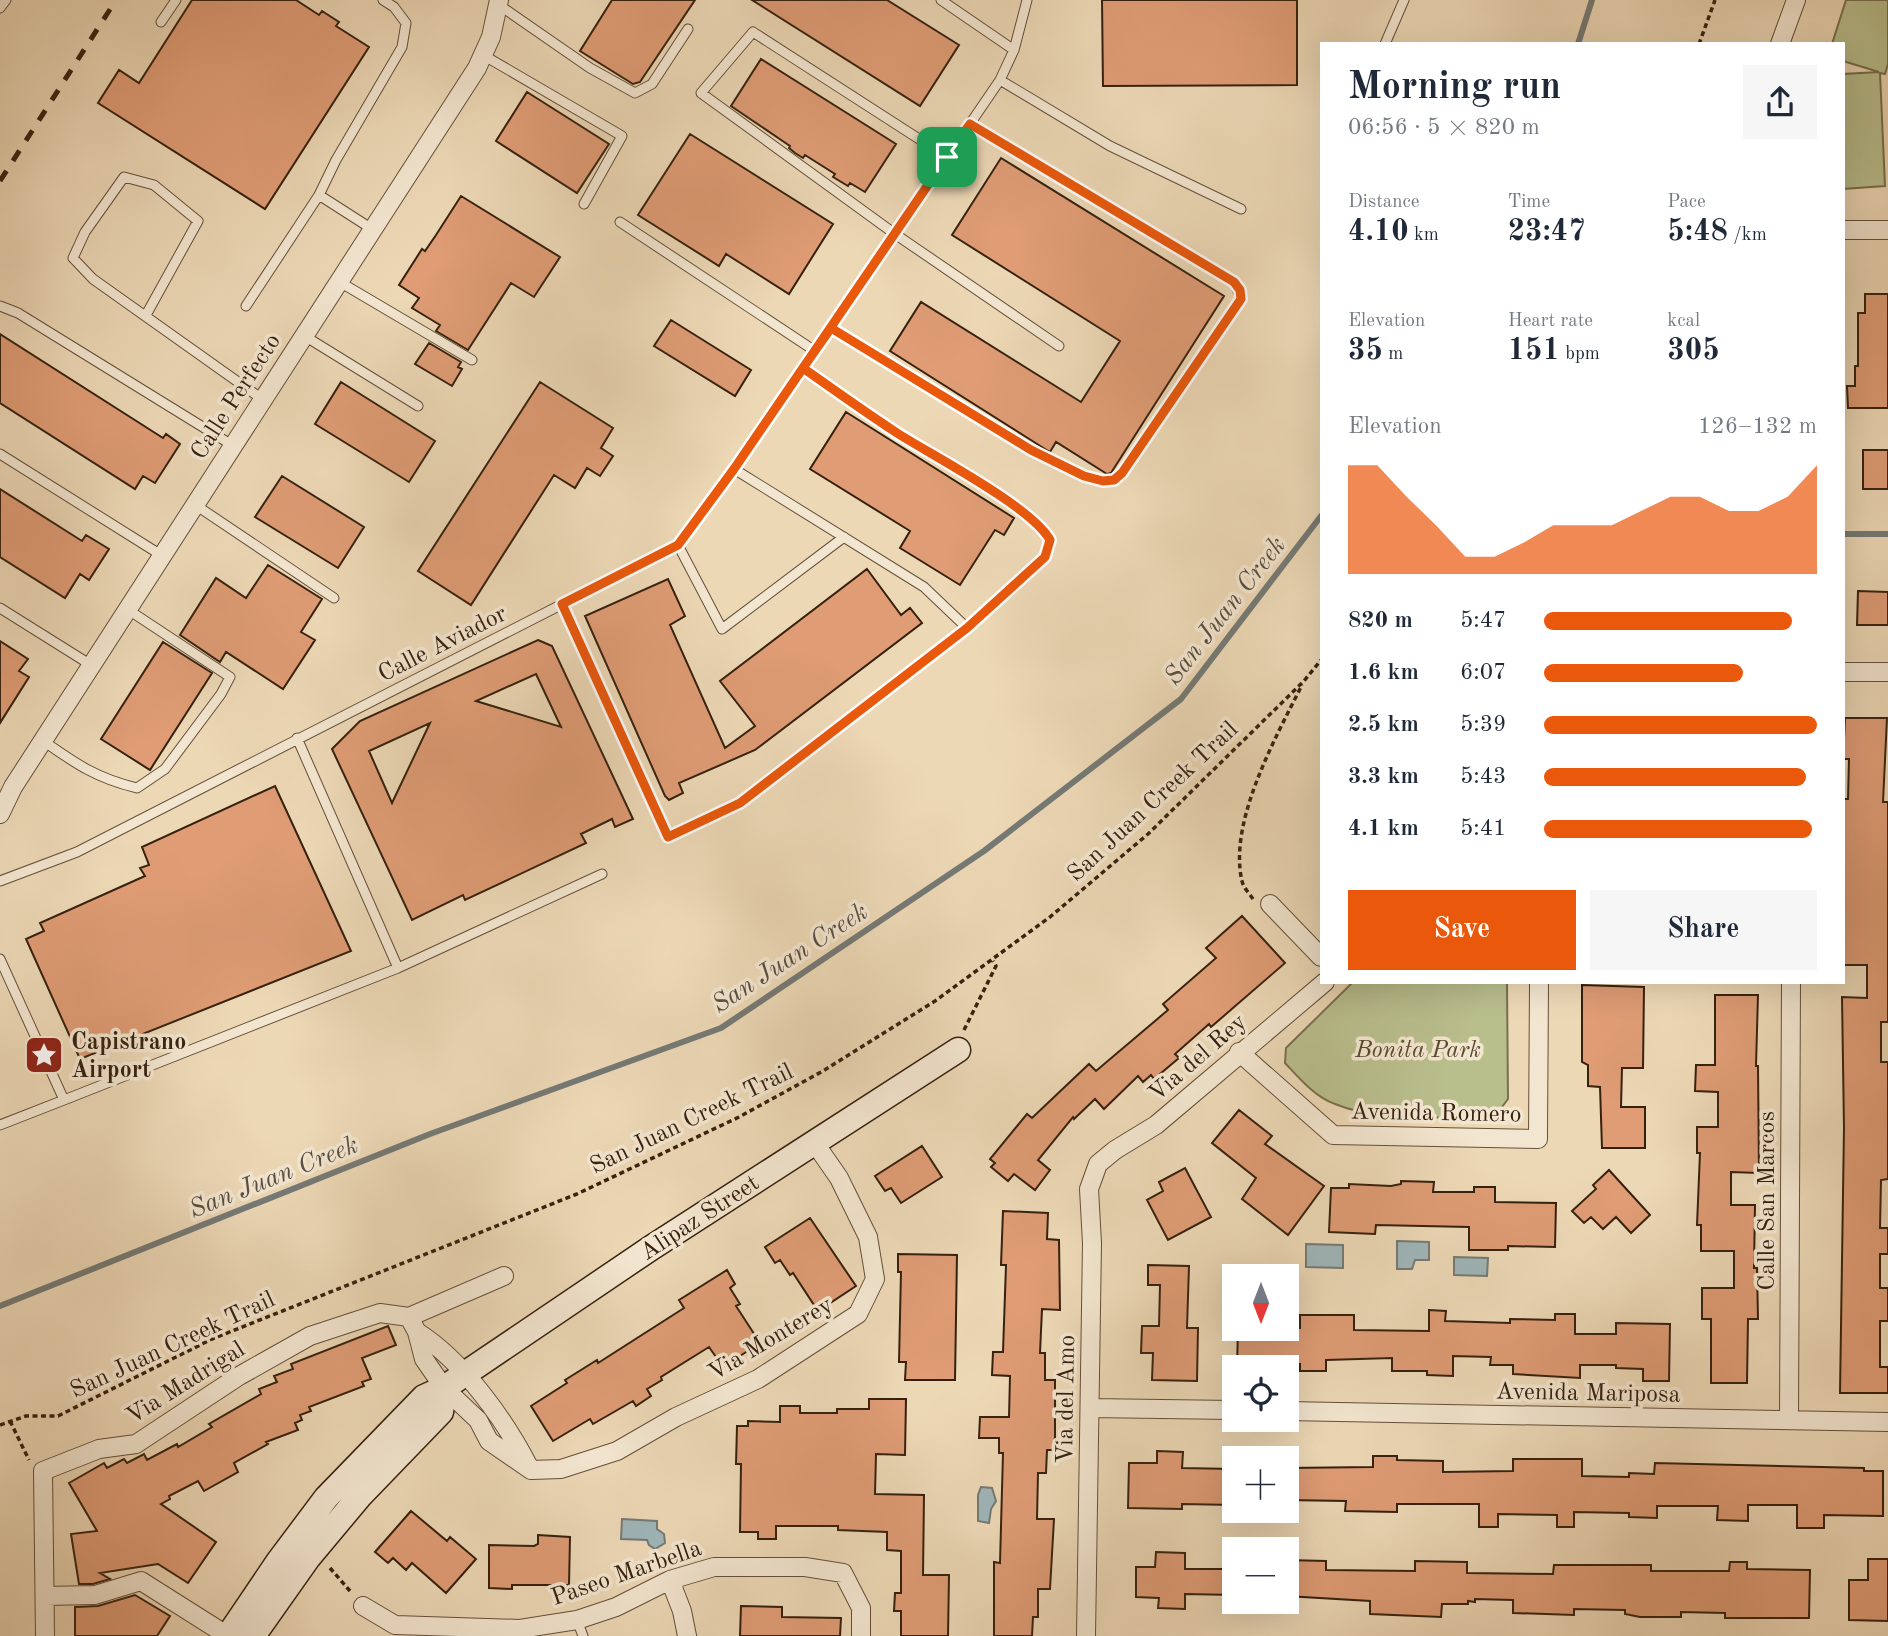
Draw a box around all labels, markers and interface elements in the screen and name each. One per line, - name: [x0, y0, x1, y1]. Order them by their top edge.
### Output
- button: share: [1743, 65, 1817, 139]
- text: Morning run: [1348, 69, 1561, 107]
- text: 06:56 · 5 × 820 m: [1348, 116, 1540, 139]
- pin: [917, 127, 977, 187]
- icon: arrive: [928, 138, 966, 176]
- text: Distance: [1348, 193, 1420, 212]
- text: Time: [1508, 193, 1550, 212]
- text: Pace: [1667, 193, 1706, 212]
- text: 4.10: [1348, 217, 1409, 247]
- text: 23:47: [1508, 217, 1586, 247]
- text: 5:48: [1667, 217, 1728, 247]
- text: km: [1409, 226, 1439, 245]
- text: /km: [1728, 226, 1767, 245]
- text: Elevation: [1348, 312, 1425, 331]
- text: Heart rate: [1508, 312, 1593, 331]
- text: kcal: [1667, 312, 1700, 331]
- street label: Calle Perfecto: [187, 330, 286, 464]
- text: 35: [1348, 336, 1383, 366]
- text: 151: [1508, 336, 1560, 366]
- text: 305: [1667, 336, 1720, 366]
- text: m: [1383, 345, 1403, 364]
- text: bpm: [1560, 345, 1600, 364]
- text: Elevation: [1348, 415, 1442, 438]
- text: 126–132 m: [1698, 415, 1817, 438]
- water label: San Juan Creek: [1160, 532, 1291, 690]
- street label: Calle Aviador: [375, 602, 511, 687]
- text: 820 m: [1348, 609, 1413, 632]
- text: 5:47: [1460, 609, 1506, 632]
- text: 1.6 km: [1348, 661, 1419, 684]
- text: 6:07: [1460, 661, 1506, 684]
- text: 2.5 km: [1348, 713, 1419, 736]
- text: 5:39: [1460, 713, 1506, 736]
- street label: San Juan Creek Trail: [1064, 718, 1243, 887]
- text: 3.3 km: [1348, 765, 1419, 788]
- text: 5:43: [1460, 765, 1506, 788]
- text: 4.1 km: [1348, 817, 1419, 840]
- text: 5:41: [1460, 817, 1506, 840]
- button: Save: [1348, 890, 1576, 970]
- button: Share: [1590, 890, 1817, 970]
- water label: San Juan Creek: [708, 899, 873, 1019]
- street label: Via del Rey: [1145, 1010, 1252, 1107]
- place label: Capistrano Airport: [71, 1031, 186, 1083]
- place icon: Capistrano Airport: [23, 1034, 65, 1076]
- park label: Bonita Park: [1354, 1039, 1481, 1063]
- street label: San Juan Creek Trail: [587, 1060, 797, 1179]
- street label: Avenida Romero: [1350, 1101, 1522, 1127]
- street label: Calle San Marcos: [1756, 1111, 1780, 1291]
- water label: San Juan Creek: [185, 1132, 362, 1224]
- street label: Alipaz Street: [636, 1171, 764, 1266]
- north arrow: [1222, 1264, 1298, 1340]
- map controls: [1222, 1264, 1299, 1614]
- street label: San Juan Creek Trail: [67, 1288, 279, 1404]
- street label: Via Monterey: [705, 1293, 838, 1386]
- street label: Via del Amo: [1054, 1335, 1080, 1464]
- street label: Via Madrigal: [123, 1338, 250, 1430]
- button: locate: [1222, 1355, 1299, 1432]
- street label: Avenida Mariposa: [1495, 1380, 1681, 1408]
- button: +: [1222, 1446, 1299, 1523]
- street label: Paseo Marbella: [548, 1537, 705, 1611]
- button: −: [1222, 1537, 1299, 1614]

